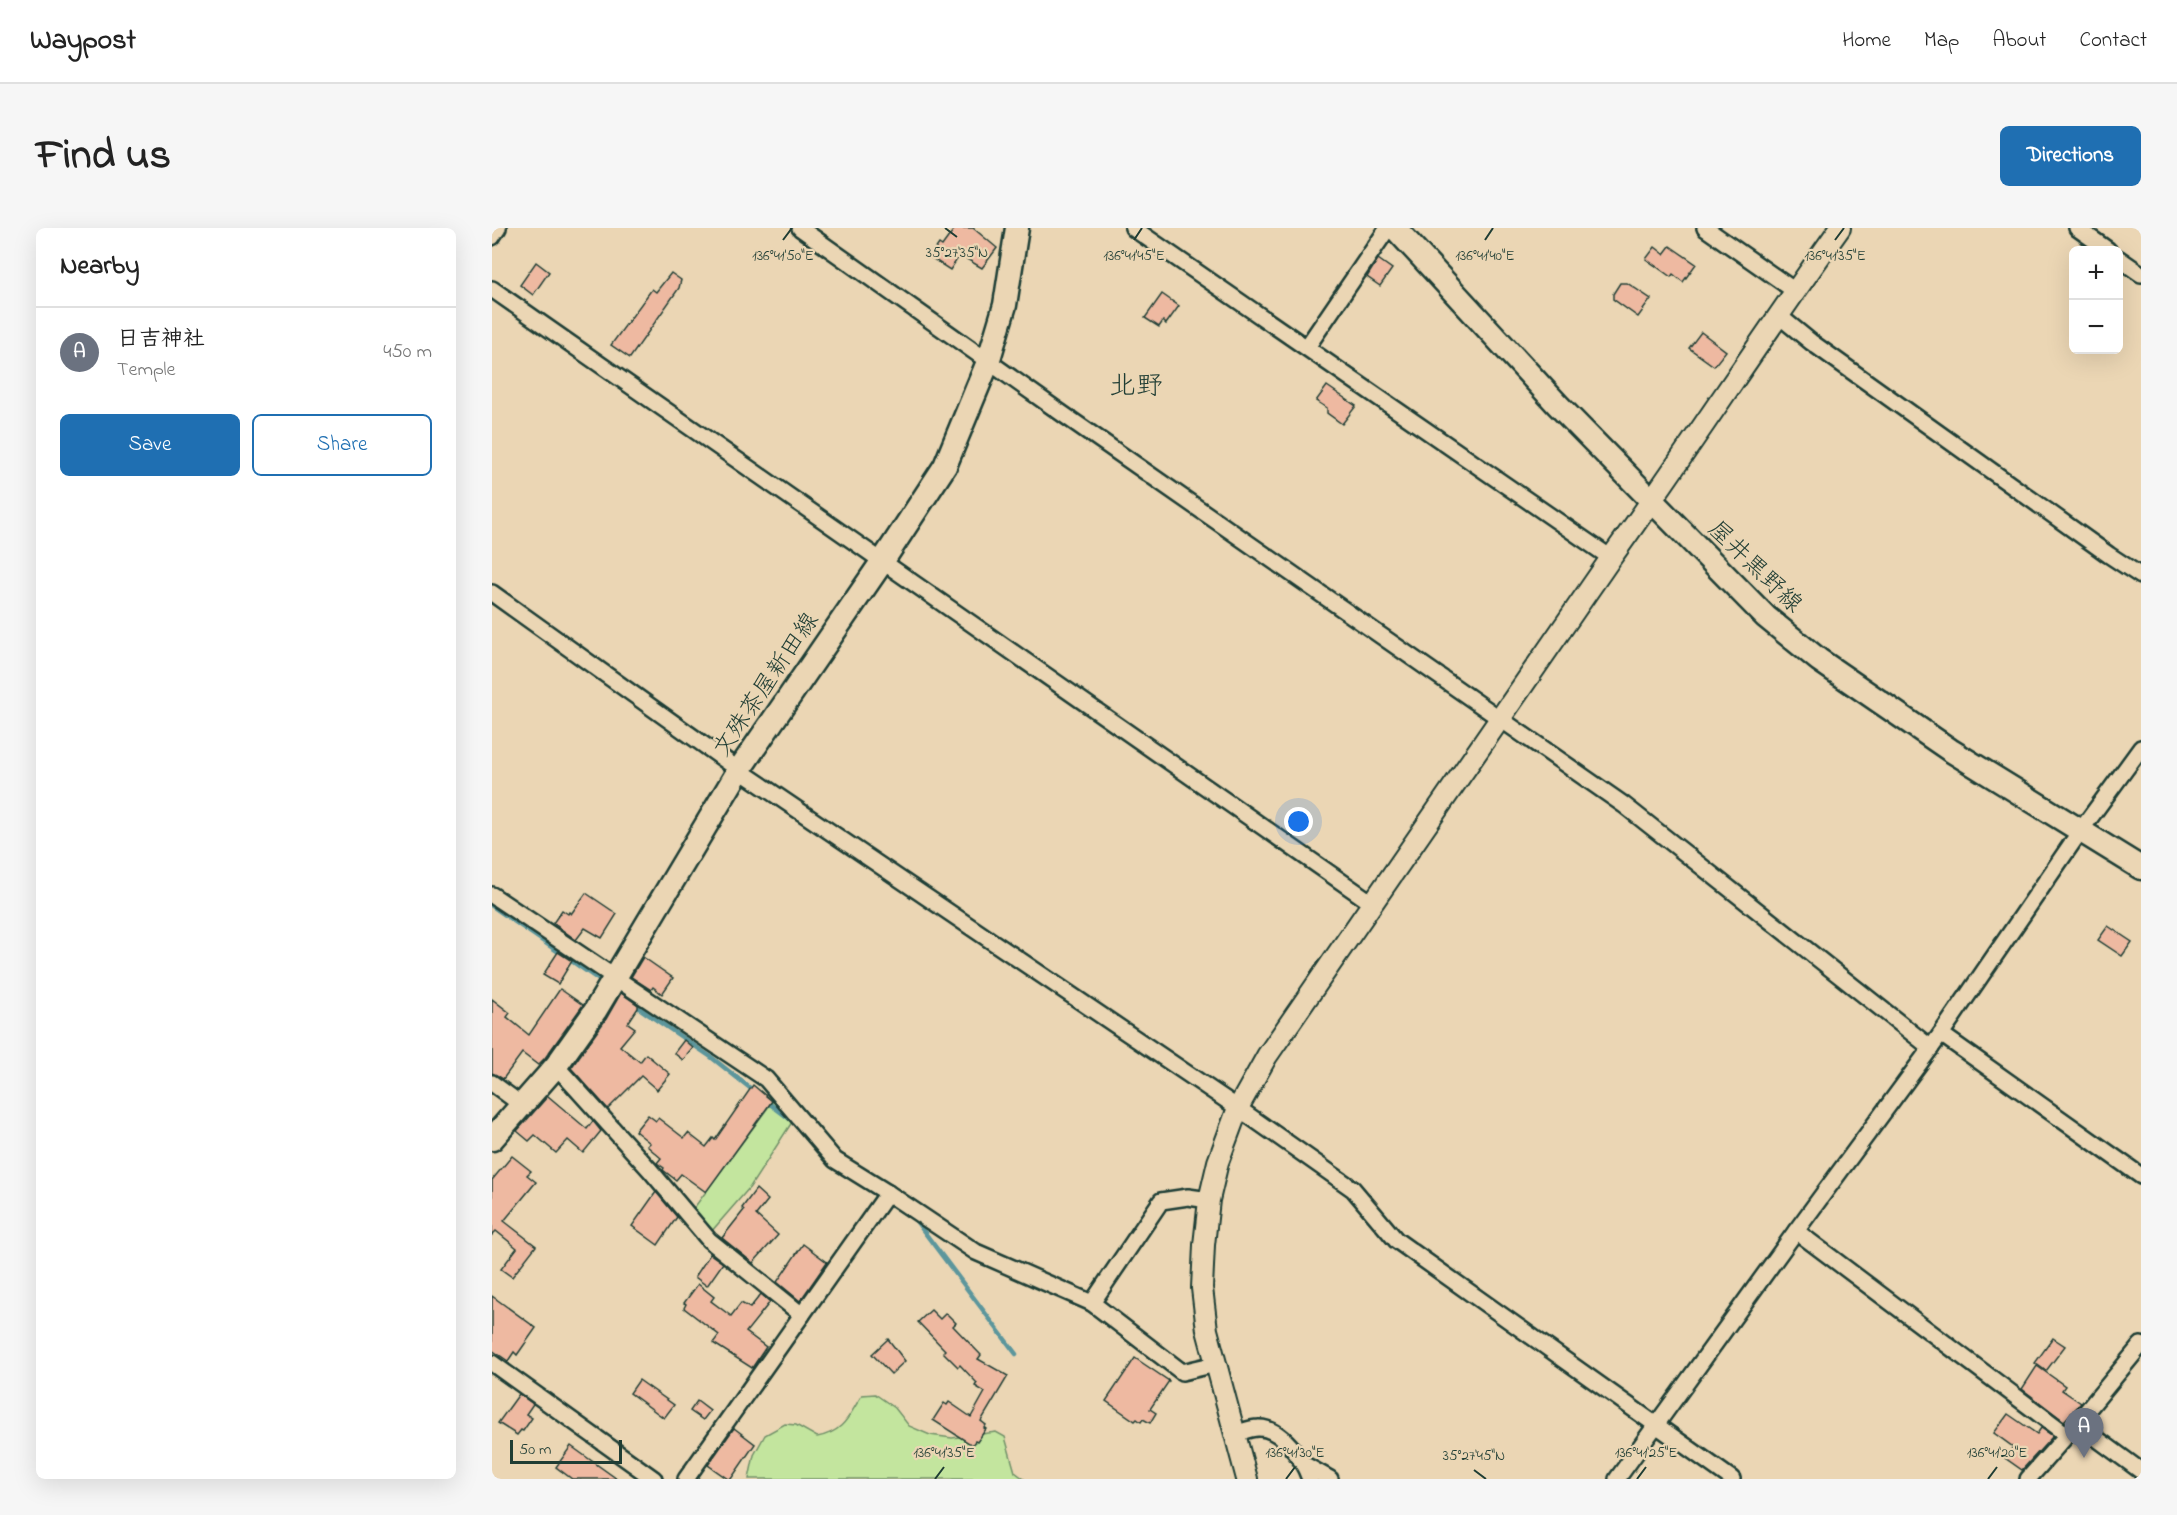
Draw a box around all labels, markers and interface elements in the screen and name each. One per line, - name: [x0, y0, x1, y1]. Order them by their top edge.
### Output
- text: Waypost: [30, 21, 136, 62]
- text: Home: [1842, 26, 1891, 56]
- text: Map: [1924, 26, 1959, 56]
- text: About: [1992, 26, 2046, 56]
- text: Contact: [2079, 26, 2147, 56]
- text: Find us: [36, 126, 171, 187]
- button: Directions: [2000, 126, 2141, 186]
- text: 35°27'35"N: [926, 242, 988, 264]
- text: 136°41'50"E: [752, 245, 814, 267]
- text: 136°41'45"E: [1103, 245, 1165, 267]
- text: 136°41'40"E: [1455, 245, 1515, 267]
- text: 136°41'35"E: [1804, 245, 1866, 267]
- map controls: [2069, 246, 2123, 354]
- button: +: [2069, 246, 2123, 300]
- text: Nearby: [60, 248, 139, 286]
- button: −: [2069, 300, 2123, 354]
- text: 日吉神社: [117, 324, 205, 356]
- text: A: [73, 338, 86, 367]
- text: 450 m: [383, 338, 432, 367]
- text: Temple: [117, 356, 176, 385]
- district label: 北野: [1109, 368, 1163, 407]
- button: Save: [60, 414, 240, 476]
- button: Share: [252, 414, 432, 476]
- street label: 屋井黒野線: [1699, 514, 1810, 622]
- street label: 文殊茶屋新田線: [706, 606, 829, 765]
- your location: [1284, 807, 1313, 836]
- pin: A: [2064, 1408, 2104, 1458]
- scale bar: [510, 1437, 622, 1464]
- text: 50 m: [519, 1438, 551, 1462]
- text: 136°41'35"E: [913, 1442, 975, 1464]
- text: 136°41'30"E: [1265, 1442, 1325, 1464]
- text: 136°41'25"E: [1615, 1442, 1677, 1464]
- text: 136°41'20"E: [1967, 1442, 2027, 1464]
- text: 35°27'45"N: [1443, 1445, 1505, 1467]

